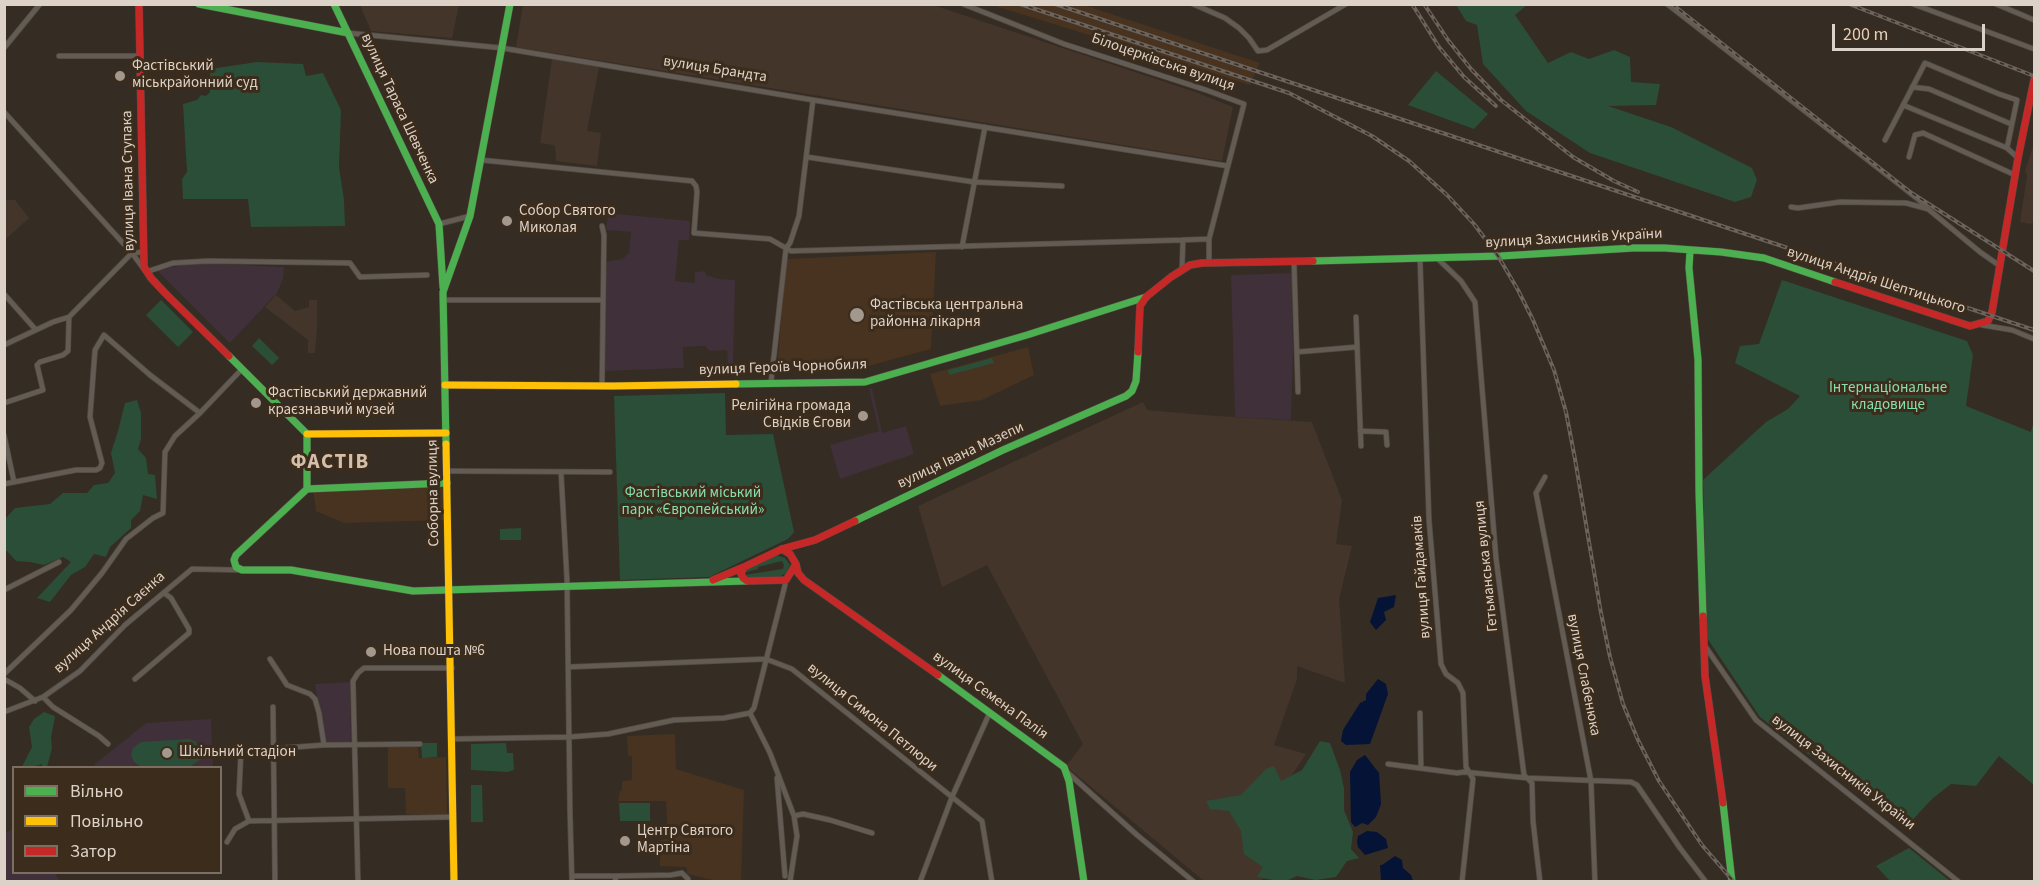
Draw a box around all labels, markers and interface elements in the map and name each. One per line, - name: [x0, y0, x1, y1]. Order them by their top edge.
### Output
- scale bar: [1835, 12, 1988, 50]
- text: 200 m: [1843, 22, 1888, 47]
- street label: Білоцерківська вулиця: [1089, 30, 1237, 96]
- street label: вулиця Тараса Шевченка: [356, 31, 442, 187]
- street label: вулиця Брандта: [662, 53, 768, 87]
- place label: Фастівський міськрайонний суд: [132, 58, 258, 93]
- marker: Фастівський міськрайонний суд: [113, 69, 127, 83]
- street label: вулиця Івана Ступака: [119, 110, 139, 252]
- place label: Собор Святого Миколая: [519, 203, 616, 238]
- marker: Собор Святого Миколая: [500, 214, 514, 228]
- street label: вулиця Захисників України: [1485, 225, 1663, 253]
- street label: вулиця Андрія Шептицького: [1785, 244, 1967, 318]
- place label: Фастівська центральна районна лікарня: [870, 297, 1023, 332]
- marker: Фастівська центральна районна лікарня: [848, 306, 866, 324]
- street label: вулиця Героїв Чорнобиля: [699, 356, 867, 380]
- park label: Інтернаціональне кладовище: [1829, 380, 1947, 415]
- place label: Фастівський державний краєзнавчий музей: [268, 385, 427, 420]
- marker: Фастівський державний краєзнавчий музей: [249, 396, 263, 410]
- place label: Релігійна громада Свідків Єгови: [731, 398, 851, 433]
- marker: Релігійна громада Свідків Єгови: [856, 409, 870, 423]
- street label: вулиця Івана Мазепи: [895, 419, 1027, 493]
- street label: Соборна вулиця: [424, 439, 444, 547]
- district label: ФАСТІВ: [290, 450, 370, 476]
- park label: Фастівський міський парк «Європейський»: [622, 485, 764, 520]
- street label: Гетьманська вулиця: [1471, 499, 1503, 633]
- street label: вулиця Гайдамаків: [1409, 515, 1435, 639]
- street label: вулиця Андрія Саєнка: [51, 568, 169, 678]
- street label: вулиця Слабенюка: [1562, 612, 1604, 738]
- place label: Нова пошта №6: [383, 643, 485, 661]
- marker: Нова пошта №6: [364, 645, 378, 659]
- street label: вулиця Семена Палія: [929, 648, 1051, 744]
- street label: вулиця Симона Петлюри: [803, 660, 941, 776]
- street label: вулиця Захисників України: [1768, 711, 1918, 835]
- place label: Шкільний стадіон: [179, 744, 296, 762]
- marker: Шкільний стадіон: [160, 746, 174, 760]
- legend: [12, 766, 222, 874]
- text: Вільно: [70, 779, 123, 804]
- text: Повільно: [70, 809, 143, 834]
- place label: Центр Святого Мартіна: [637, 823, 733, 858]
- marker: Центр Святого Мартіна: [618, 834, 632, 848]
- text: Затор: [70, 839, 117, 864]

